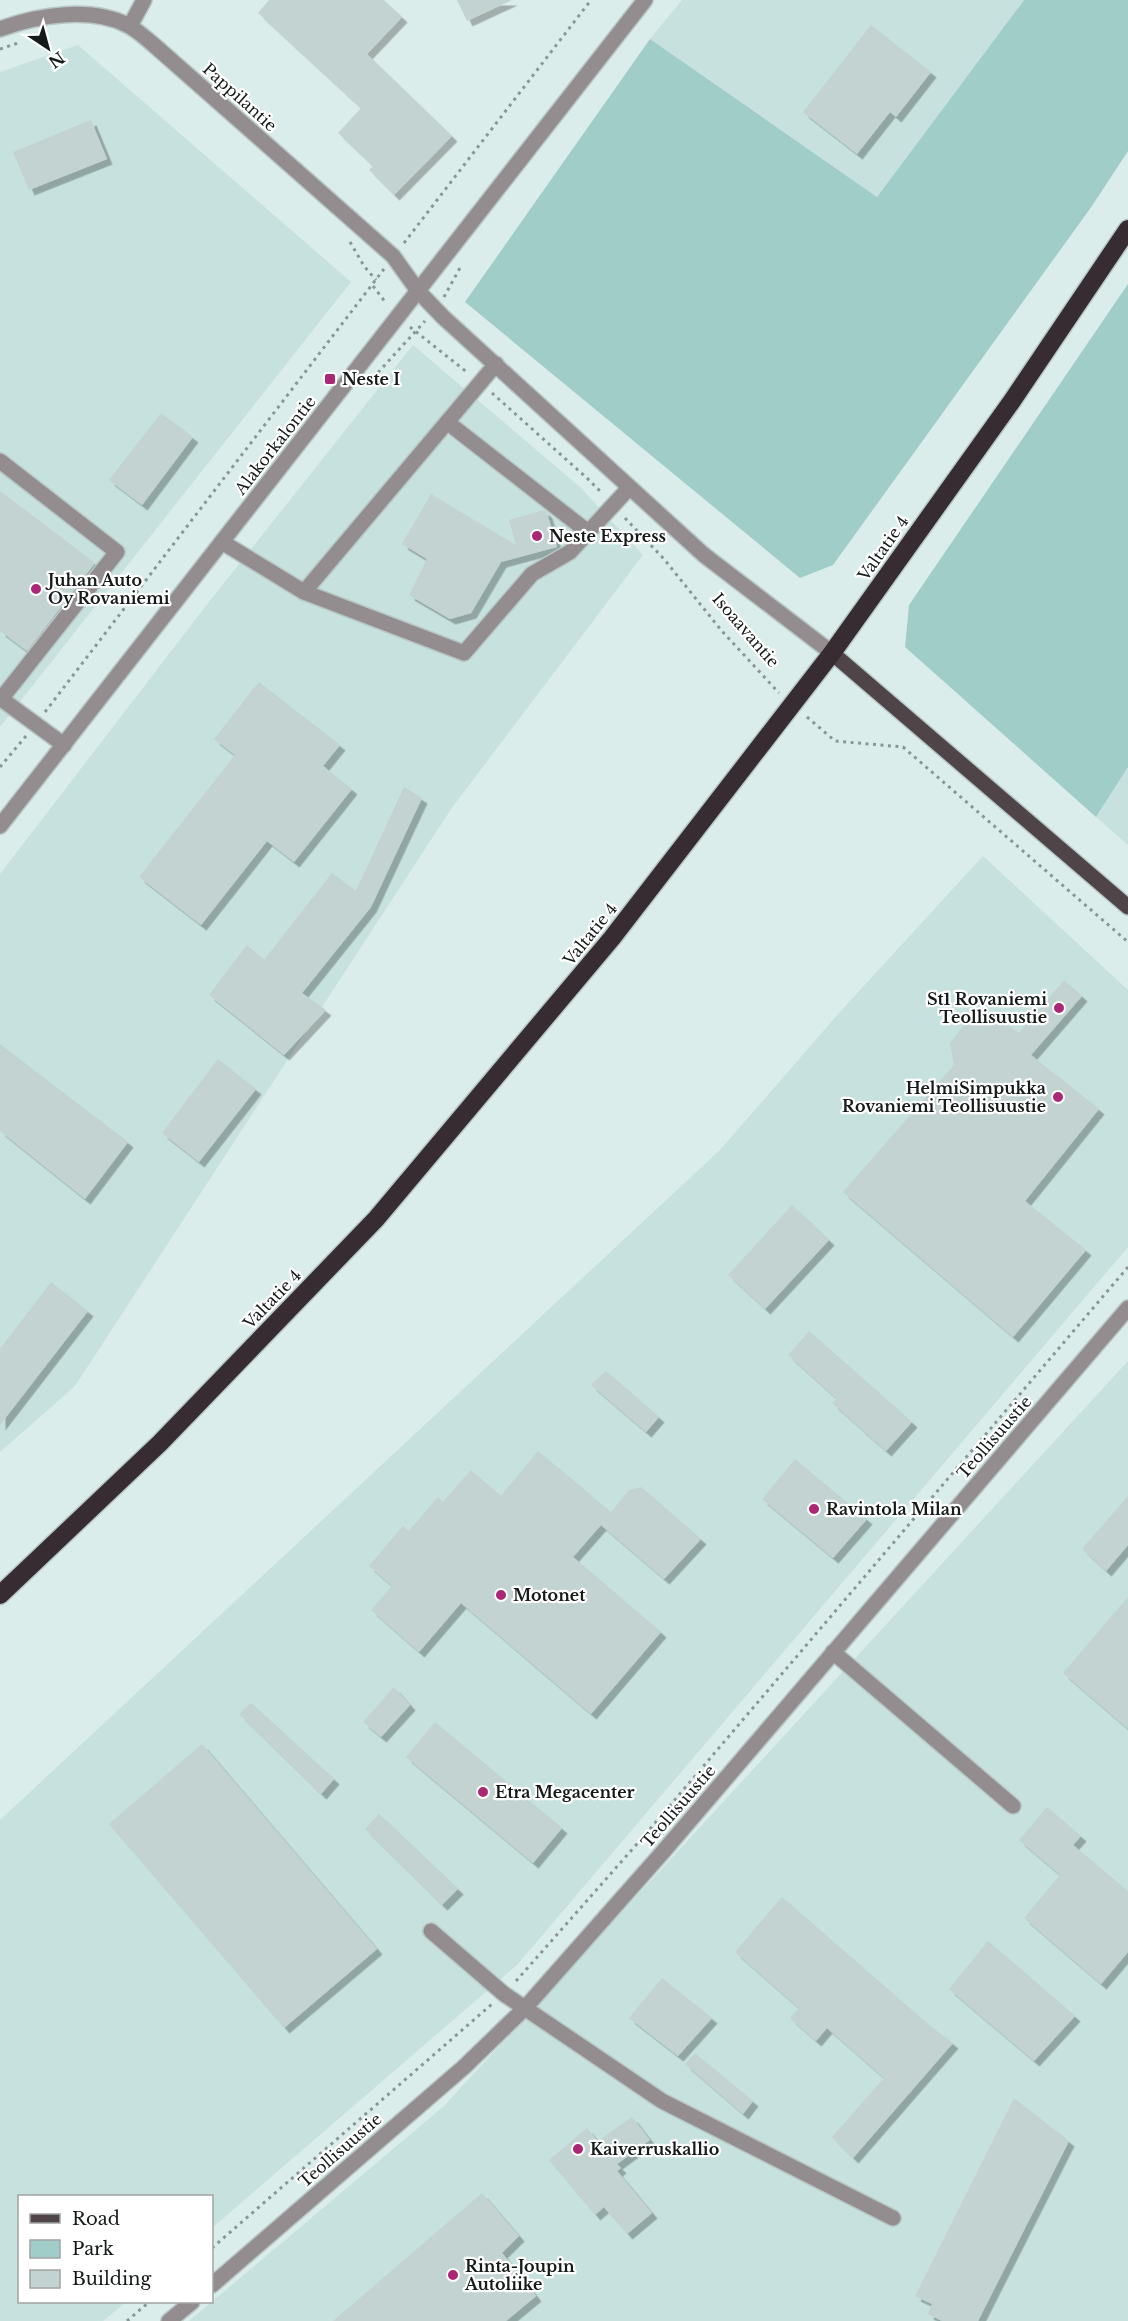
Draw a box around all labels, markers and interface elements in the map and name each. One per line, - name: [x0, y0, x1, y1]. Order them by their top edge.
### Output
- north arrow: [18, 18, 78, 78]
- text: N: [45, 48, 69, 73]
- street label: Pappilantie: [199, 59, 281, 135]
- place label: Neste I: [342, 369, 400, 389]
- marker: Neste I: [323, 372, 337, 386]
- street label: Alakorkalontie: [230, 392, 320, 499]
- street label: Valtatie 4: [853, 512, 913, 585]
- place label: Neste Express: [549, 526, 666, 546]
- marker: Neste Express: [530, 529, 544, 543]
- place label: Juhan Auto Oy Rovaniemi: [45, 570, 170, 608]
- marker: Juhan Auto Oy Rovaniemi: [29, 582, 43, 596]
- street label: Isoaavantie: [708, 589, 784, 671]
- street label: Valtatie 4: [558, 899, 621, 970]
- place label: St1 Rovaniemi Teollisuustie: [927, 989, 1047, 1027]
- marker: St1 Rovaniemi Teollisuustie: [1052, 1001, 1066, 1015]
- place label: HelmiSimpukka Rovaniemi Teollisuustie: [842, 1078, 1046, 1116]
- marker: HelmiSimpukka Rovaniemi Teollisuustie: [1051, 1090, 1065, 1104]
- street label: Valtatie 4: [238, 1265, 305, 1334]
- street label: Teollisuustie: [953, 1391, 1035, 1483]
- place label: Ravintola Milan: [826, 1499, 962, 1519]
- marker: Ravintola Milan: [807, 1502, 821, 1516]
- place label: Motonet: [513, 1585, 586, 1605]
- marker: Motonet: [494, 1588, 508, 1602]
- street label: Teollisuustie: [637, 1760, 719, 1852]
- place label: Etra Megacenter: [495, 1782, 635, 1802]
- marker: Etra Megacenter: [476, 1785, 490, 1799]
- street label: Teollisuustie: [294, 2109, 386, 2191]
- place label: Kaiverruskallio: [590, 2139, 719, 2159]
- marker: Kaiverruskallio: [571, 2142, 585, 2156]
- legend: [18, 2195, 213, 2303]
- text: Road: [72, 2208, 120, 2230]
- text: Park: [72, 2238, 114, 2260]
- place label: Rinta-Joupin Autoliike: [464, 2256, 575, 2294]
- text: Building: [72, 2268, 151, 2290]
- marker: Rinta-Joupin Autoliike: [446, 2268, 460, 2282]

